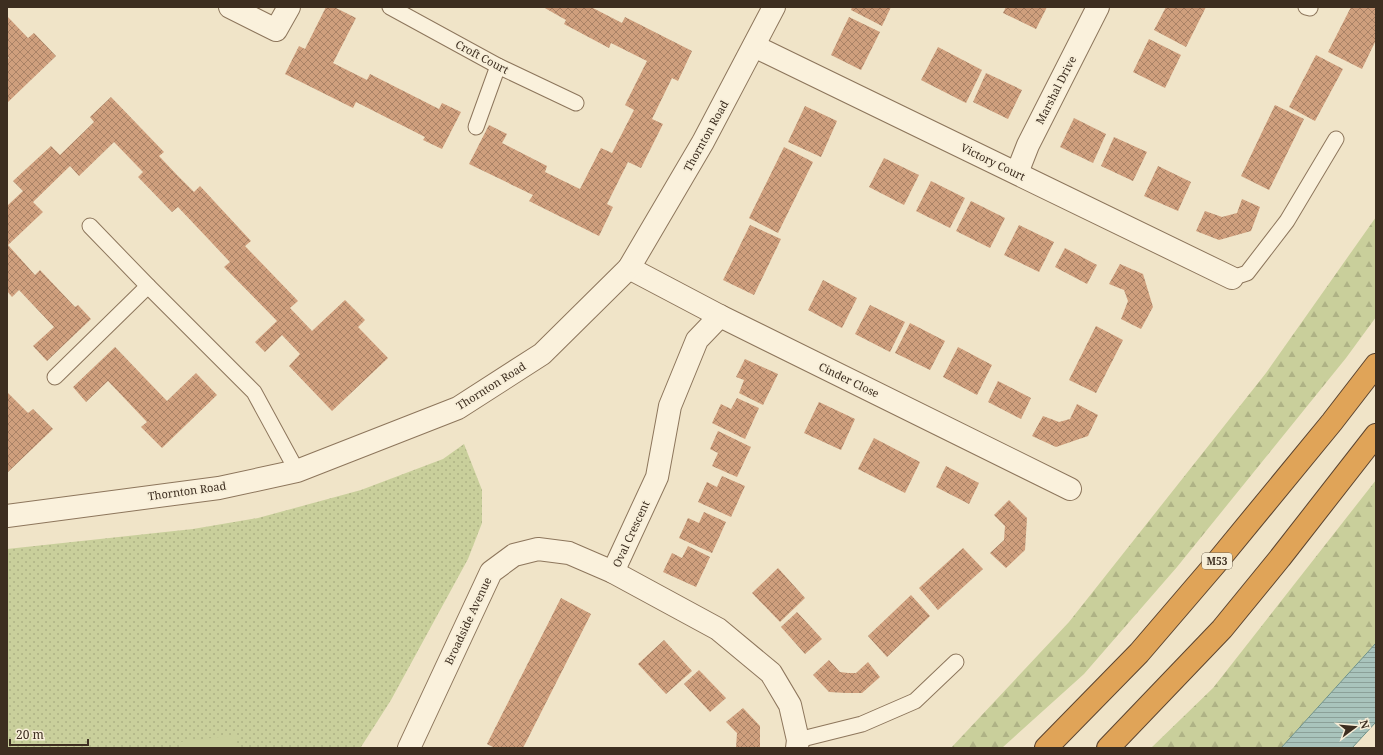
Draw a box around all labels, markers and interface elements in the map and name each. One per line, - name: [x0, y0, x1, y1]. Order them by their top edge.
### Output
- street label: Croft Court: [453, 36, 512, 77]
- street label: Marshal Drive: [1032, 53, 1079, 127]
- street label: Thornton Road: [680, 97, 731, 174]
- street label: Victory Court: [958, 139, 1028, 184]
- street label: Thornton Road: [453, 358, 528, 413]
- street label: Cinder Close: [817, 358, 882, 401]
- street label: Thornton Road: [147, 478, 227, 503]
- street label: Oval Crescent: [609, 498, 653, 570]
- road number: M53: [1202, 553, 1232, 569]
- street label: Broadside Avenue: [441, 574, 494, 667]
- north arrow: [1335, 707, 1375, 747]
- text: N: [1357, 718, 1374, 731]
- scale bar: [10, 721, 88, 747]
- text: 20 m: [16, 726, 44, 743]

